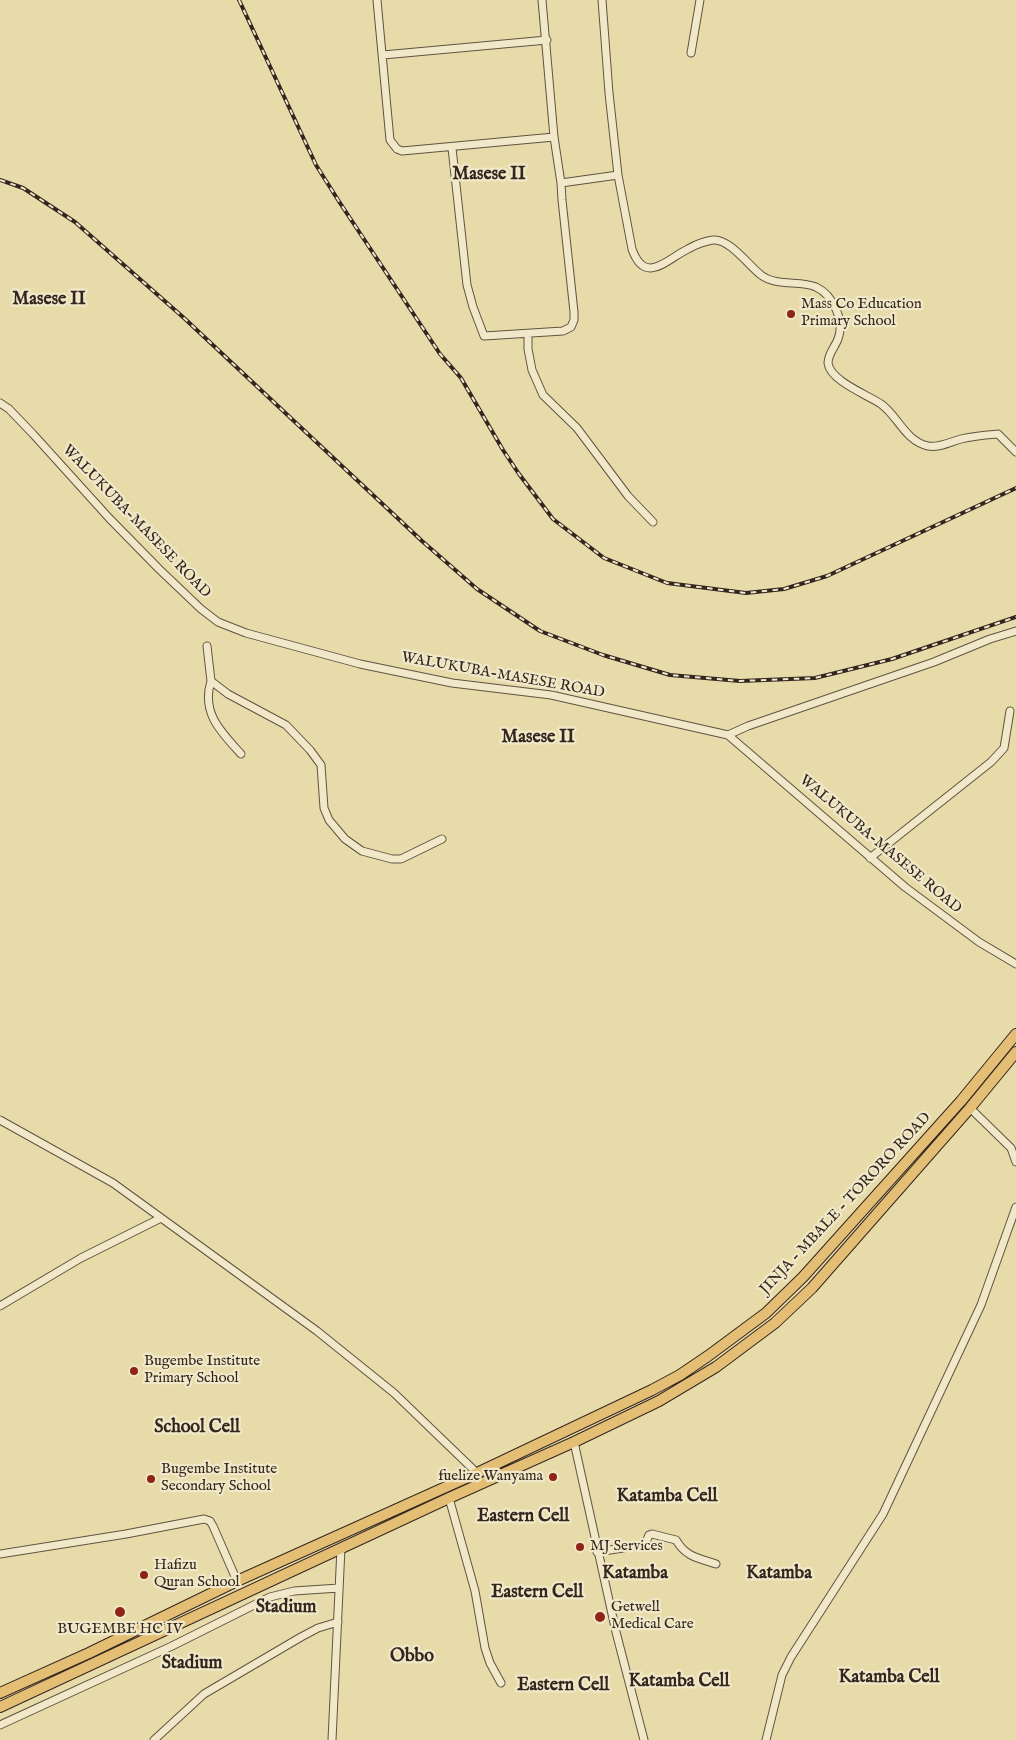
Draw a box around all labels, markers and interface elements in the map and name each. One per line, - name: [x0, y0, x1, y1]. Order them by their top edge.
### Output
- district label: Masese II: [452, 164, 526, 186]
- district label: Masese II: [12, 289, 86, 311]
- place label: Mass Co Education Primary School: [801, 296, 922, 331]
- marker: Mass Co Education Primary School: [785, 308, 797, 320]
- street label: WALUKUBA-MASESE ROAD: [58, 442, 214, 602]
- street label: WALUKUBA-MASESE ROAD: [400, 649, 606, 703]
- district label: Masese II: [501, 727, 575, 749]
- street label: WALUKUBA-MASESE ROAD: [795, 772, 965, 918]
- street label: JINJA - MBALE - TORORO ROAD: [757, 1109, 935, 1299]
- place label: Bugembe Institute Primary School: [144, 1353, 260, 1388]
- marker: Bugembe Institute Primary School: [128, 1365, 140, 1377]
- district label: School Cell: [154, 1417, 240, 1439]
- place label: Bugembe Institute Secondary School: [161, 1461, 277, 1496]
- place label: fuelize Wanyama: [438, 1468, 543, 1486]
- marker: fuelize Wanyama: [547, 1471, 559, 1483]
- marker: Bugembe Institute Secondary School: [145, 1473, 157, 1485]
- district label: Katamba Cell: [617, 1486, 717, 1508]
- district label: Eastern Cell: [477, 1506, 569, 1528]
- place label: MJ Services: [590, 1538, 663, 1556]
- marker: MJ Services: [574, 1541, 586, 1553]
- place label: Hafizu Quran School: [154, 1557, 240, 1592]
- district label: Katamba: [602, 1563, 668, 1585]
- district label: Katamba: [746, 1563, 812, 1585]
- marker: Hafizu Quran School: [138, 1569, 150, 1581]
- district label: Eastern Cell: [491, 1582, 583, 1604]
- district label: Stadium: [256, 1597, 316, 1619]
- place label: Getwell Medical Care: [611, 1599, 694, 1634]
- marker: BUGEMBE HC IV: [113, 1605, 127, 1619]
- marker: Getwell Medical Care: [593, 1610, 607, 1624]
- place label: BUGEMBE HC IV: [57, 1621, 183, 1639]
- district label: Obbo: [390, 1646, 434, 1668]
- district label: Stadium: [162, 1653, 222, 1675]
- district label: Katamba Cell: [839, 1667, 939, 1689]
- district label: Katamba Cell: [629, 1671, 729, 1693]
- district label: Eastern Cell: [517, 1675, 609, 1697]

